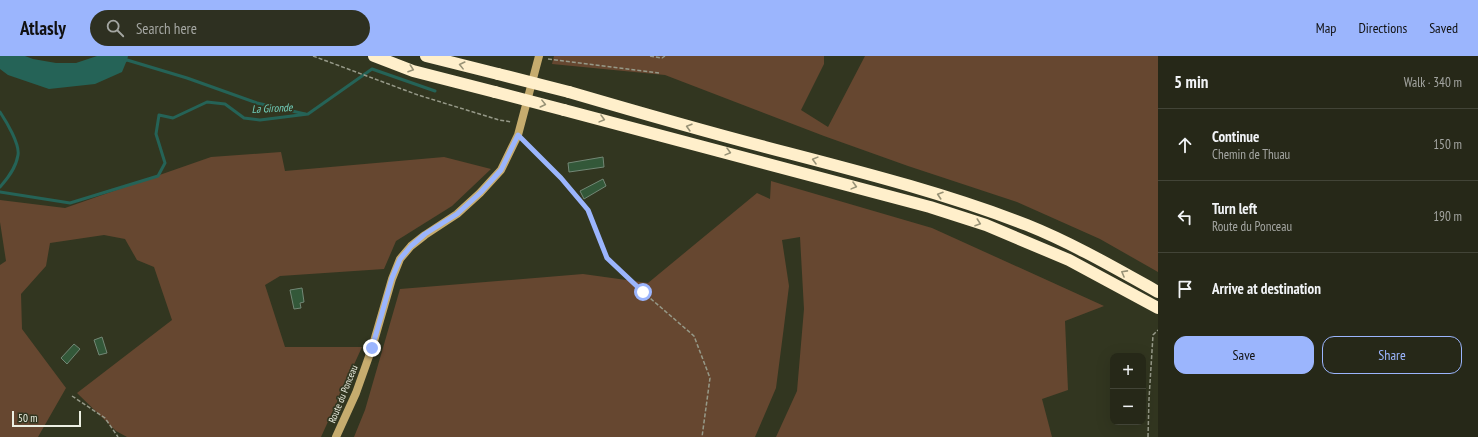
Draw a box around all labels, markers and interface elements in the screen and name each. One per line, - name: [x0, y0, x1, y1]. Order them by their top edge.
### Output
- search box: [90, 10, 370, 46]
- text: Atlasly: [20, 16, 66, 40]
- icon: search: [104, 17, 126, 39]
- text: Search here: [136, 19, 197, 38]
- text: Map: [1316, 19, 1336, 37]
- text: Directions: [1358, 19, 1407, 37]
- text: Saved: [1429, 19, 1458, 37]
- one-way arrow: [459, 61, 466, 70]
- one-way arrow: [407, 65, 414, 73]
- text: 5 min: [1174, 71, 1208, 93]
- text: Walk · 340 m: [1404, 74, 1462, 91]
- water label: La Gironde: [251, 100, 294, 116]
- one-way arrow: [540, 100, 546, 108]
- one-way arrow: [599, 115, 605, 123]
- one-way arrow: [686, 123, 693, 131]
- text: Continue: [1212, 127, 1259, 146]
- icon: ahead: [1174, 134, 1196, 156]
- text: 150 m: [1433, 136, 1462, 153]
- text: Chemin de Thuau: [1212, 146, 1290, 163]
- one-way arrow: [724, 147, 731, 156]
- one-way arrow: [812, 156, 819, 165]
- one-way arrow: [850, 181, 857, 190]
- one-way arrow: [937, 191, 944, 200]
- text: Turn left: [1212, 199, 1257, 218]
- icon: left: [1174, 206, 1196, 228]
- text: 190 m: [1433, 208, 1462, 225]
- one-way arrow: [974, 218, 981, 227]
- text: Route du Ponceau: [1212, 218, 1292, 235]
- one-way arrow: [1121, 270, 1128, 278]
- icon: arrive: [1174, 278, 1196, 300]
- text: Arrive at destination: [1212, 279, 1321, 298]
- route start: [634, 283, 652, 301]
- button: Save: [1174, 336, 1314, 374]
- button: Share: [1322, 336, 1462, 374]
- route end: [363, 339, 381, 357]
- map controls: [1110, 353, 1146, 425]
- button: +: [1110, 353, 1146, 389]
- street label: Route du Ponceau: [325, 363, 361, 425]
- button: −: [1110, 389, 1146, 425]
- scale bar: [12, 409, 81, 428]
- text: 50 m: [18, 411, 37, 425]

